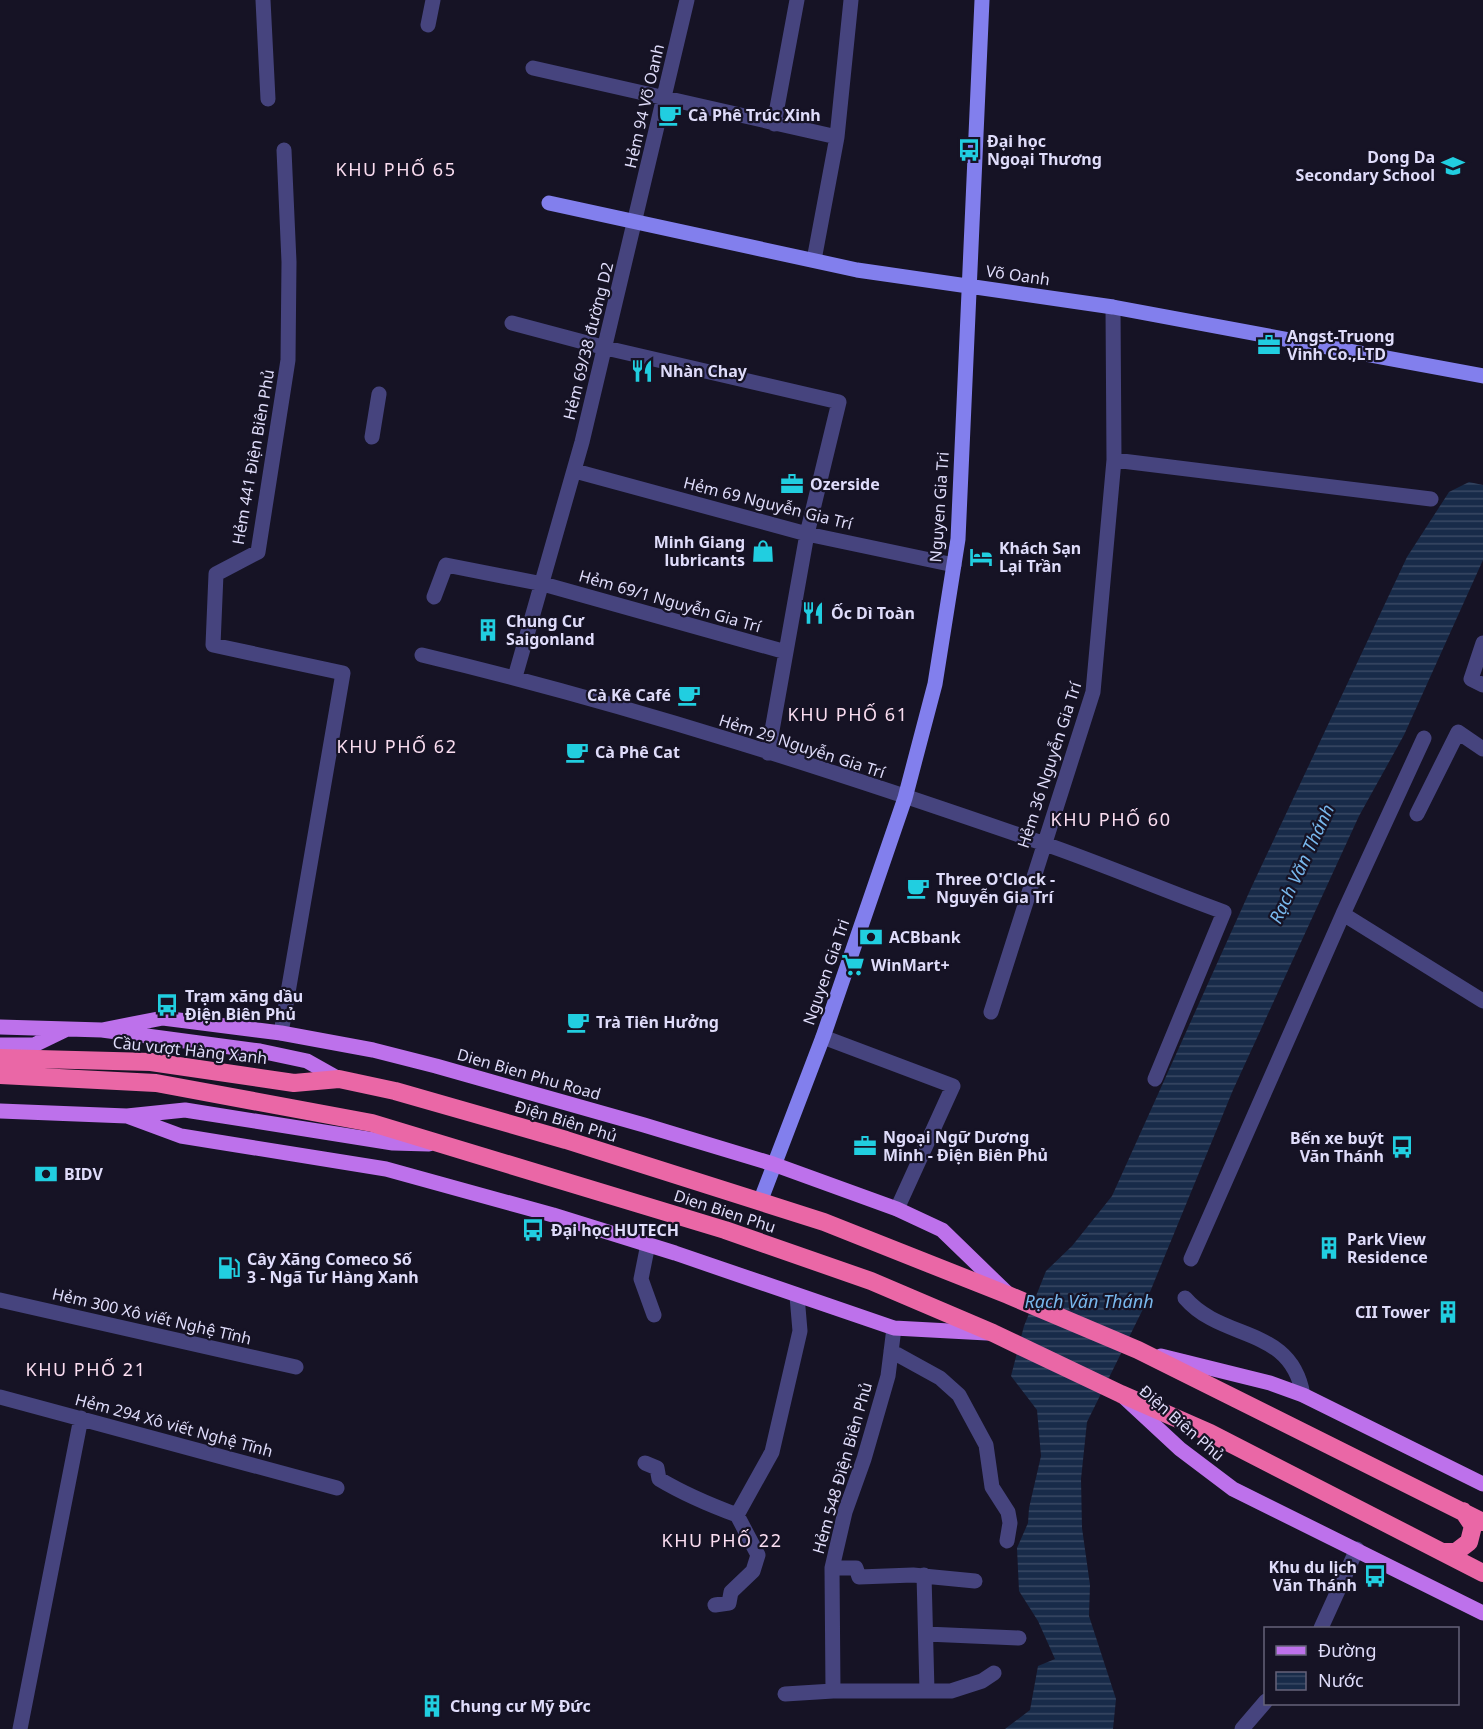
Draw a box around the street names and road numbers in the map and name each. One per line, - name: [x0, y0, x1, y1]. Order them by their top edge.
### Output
- street label: Hẻm 94 Võ Oanh: [619, 42, 669, 170]
- street label: Hẻm 69/38 đường D2: [558, 260, 618, 422]
- street label: Võ Oanh: [985, 260, 1051, 290]
- street label: Hẻm 441 Điện Biên Phủ: [227, 368, 279, 546]
- street label: Nguyen Gia Tri: [924, 451, 954, 563]
- street label: Hẻm 69 Nguyễn Gia Trí: [681, 471, 856, 535]
- street label: Hẻm 69/1 Nguyễn Gia Trí: [576, 564, 764, 638]
- street label: Hẻm 36 Nguyễn Gia Trí: [1012, 678, 1087, 851]
- street label: Hẻm 29 Nguyễn Gia Trí: [716, 709, 889, 784]
- street label: Nguyen Gia Tri: [798, 916, 854, 1028]
- street label: Cầu vượt Hàng Xanh: [112, 1031, 268, 1069]
- street label: Dien Bien Phu Road: [455, 1043, 603, 1105]
- street label: Điện Biên Phủ: [512, 1095, 620, 1147]
- street label: Dien Bien Phu: [671, 1184, 779, 1238]
- street label: Hẻm 300 Xô viết Nghệ Tĩnh: [50, 1282, 254, 1350]
- street label: Hẻm 548 Điện Biên Phủ: [807, 1380, 877, 1556]
- street label: Điện Biên Phủ: [1135, 1380, 1229, 1466]
- street label: Hẻm 294 Xô viết Nghệ Tĩnh: [73, 1388, 275, 1462]

